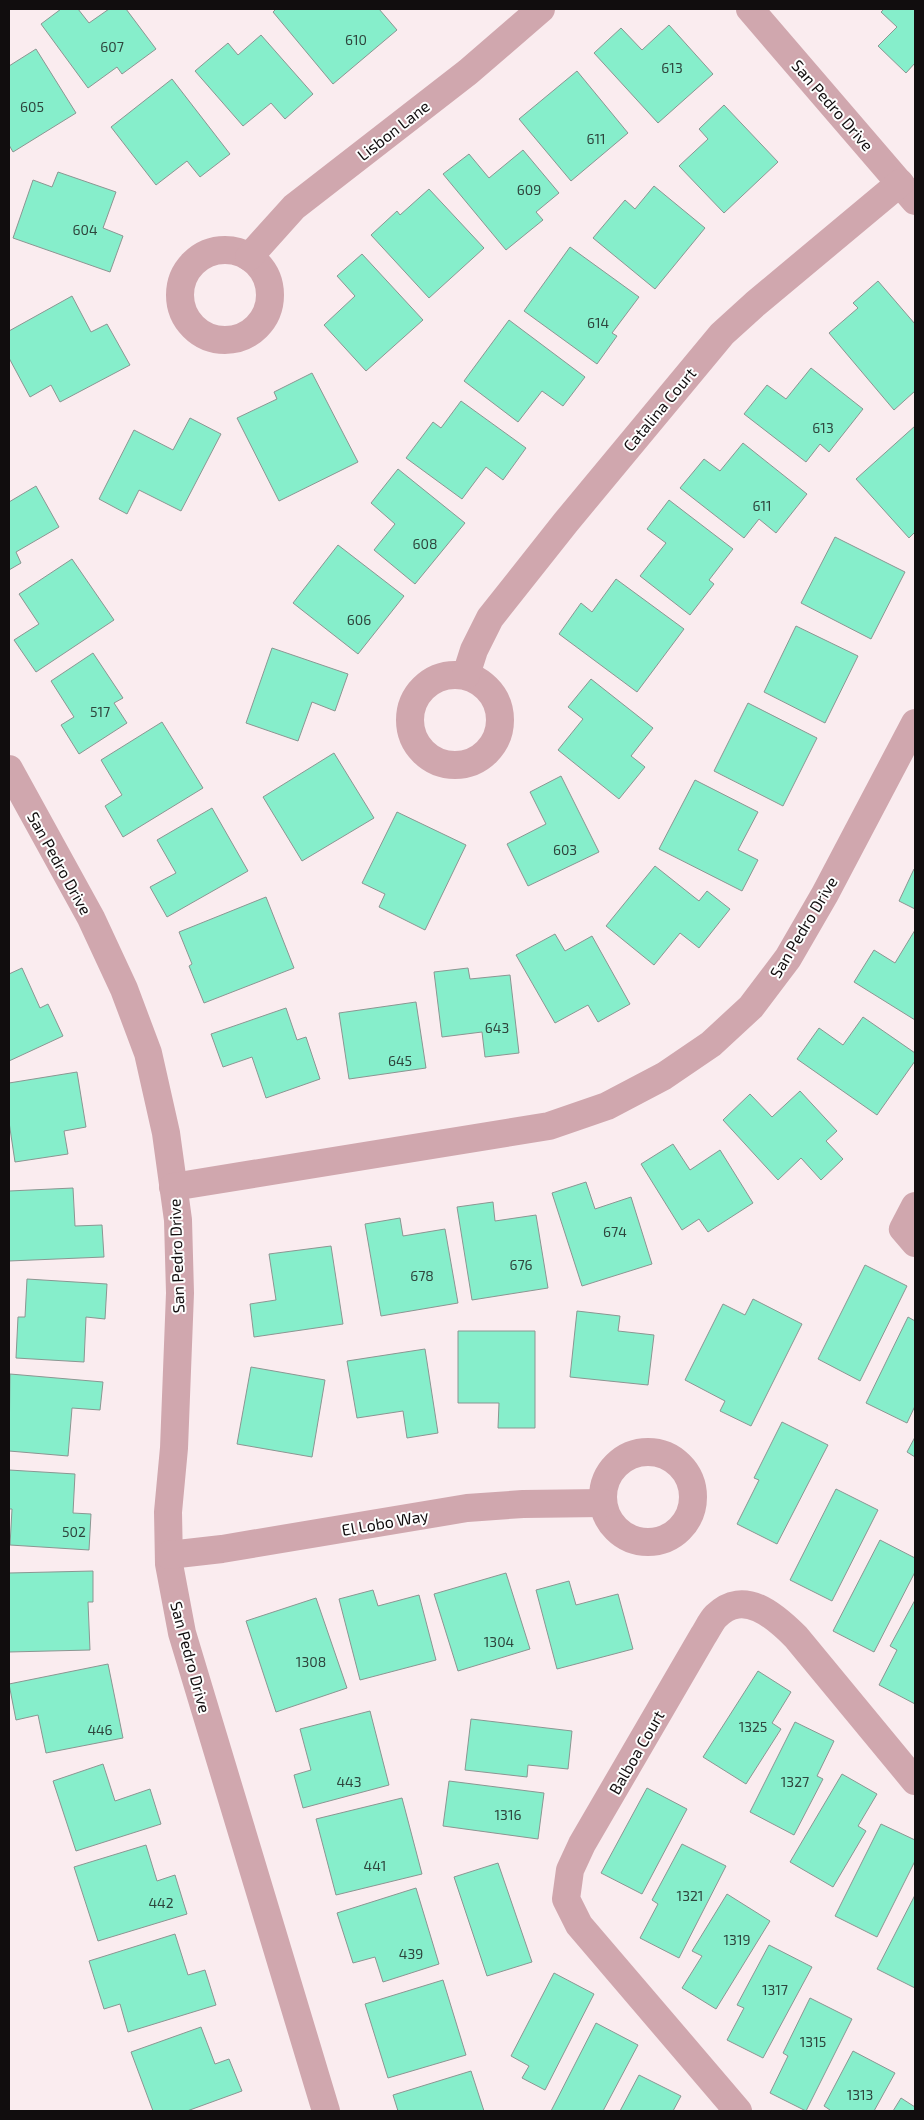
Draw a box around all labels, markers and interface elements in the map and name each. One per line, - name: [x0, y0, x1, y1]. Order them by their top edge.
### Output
- house number: 610: [345, 31, 367, 48]
- house number: 607: [100, 38, 124, 55]
- street label: San Pedro Drive: [788, 56, 878, 154]
- house number: 613: [661, 59, 683, 76]
- street label: Lisbon Lane: [353, 96, 433, 164]
- house number: 605: [20, 98, 44, 115]
- house number: 611: [586, 130, 606, 147]
- house number: 609: [517, 181, 541, 198]
- house number: 604: [72, 221, 98, 238]
- house number: 614: [587, 314, 609, 331]
- street label: Catalina Court: [619, 363, 699, 455]
- house number: 613: [812, 419, 834, 436]
- house number: 611: [752, 497, 772, 514]
- house number: 608: [413, 535, 437, 552]
- house number: 606: [347, 611, 371, 628]
- house number: 517: [90, 703, 110, 720]
- street label: San Pedro Drive: [24, 808, 96, 918]
- house number: 603: [553, 841, 577, 858]
- street label: San Pedro Drive: [765, 873, 841, 981]
- house number: 643: [485, 1019, 509, 1036]
- house number: 645: [388, 1052, 412, 1069]
- street label: San Pedro Drive: [165, 1198, 187, 1314]
- house number: 674: [603, 1223, 627, 1240]
- house number: 676: [509, 1256, 533, 1273]
- house number: 678: [410, 1267, 434, 1284]
- street label: El Lobo Way: [340, 1505, 430, 1539]
- house number: 502: [62, 1523, 86, 1540]
- street label: San Pedro Drive: [167, 1599, 215, 1715]
- house number: 1304: [484, 1633, 514, 1650]
- house number: 1308: [296, 1653, 326, 1670]
- street label: Balboa Court: [604, 1707, 668, 1797]
- house number: 1325: [739, 1718, 767, 1735]
- house number: 446: [87, 1721, 113, 1738]
- house number: 443: [336, 1773, 362, 1790]
- house number: 1327: [781, 1773, 809, 1790]
- house number: 1316: [495, 1806, 521, 1823]
- house number: 441: [364, 1857, 386, 1874]
- house number: 1321: [677, 1887, 703, 1904]
- house number: 442: [148, 1894, 174, 1911]
- house number: 1319: [724, 1931, 750, 1948]
- house number: 439: [399, 1945, 423, 1962]
- house number: 1317: [762, 1981, 788, 1998]
- house number: 1315: [800, 2033, 826, 2050]
- house number: 1313: [847, 2086, 873, 2103]

